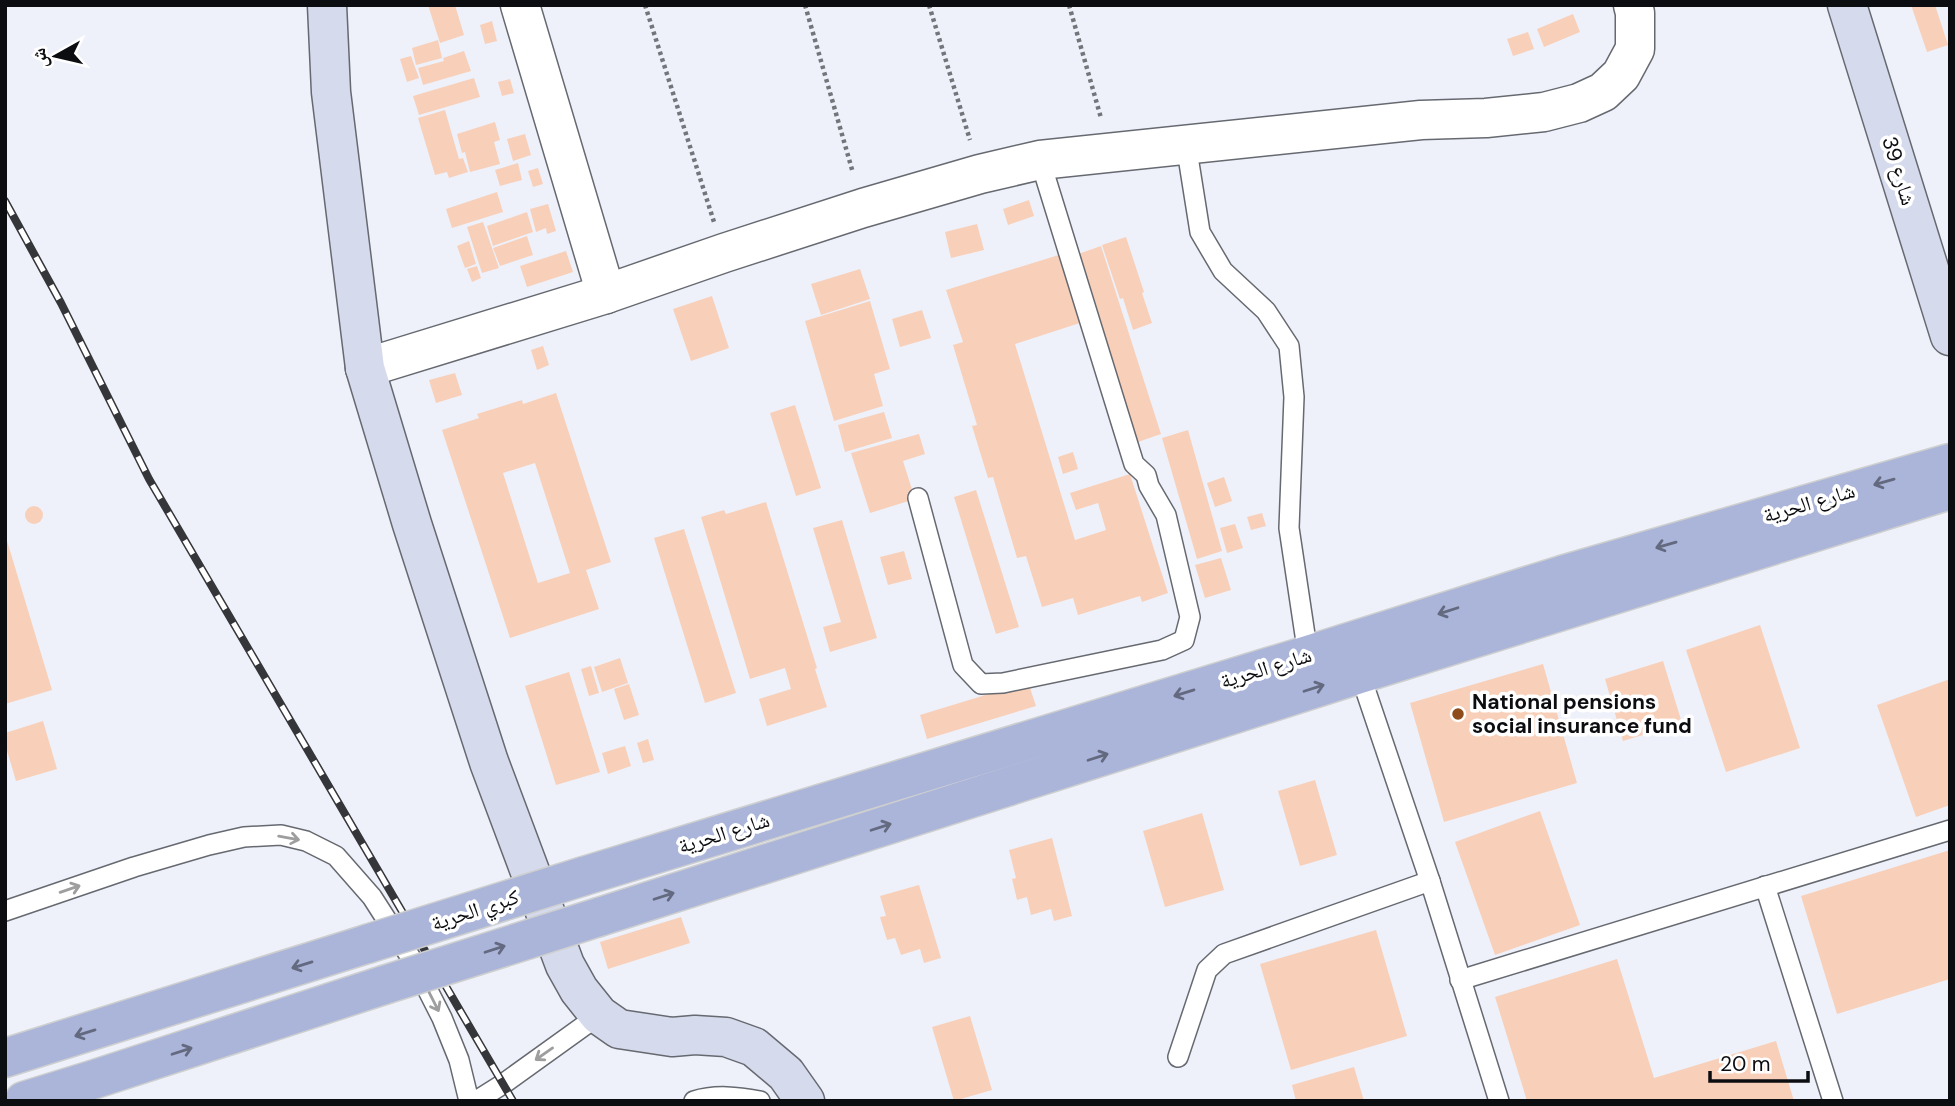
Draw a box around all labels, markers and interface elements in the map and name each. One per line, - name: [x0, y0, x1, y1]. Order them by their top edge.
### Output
- north arrow: [21, 21, 91, 91]
- text: ش: [26, 47, 53, 70]
- street label: شارع 39: [1875, 133, 1923, 209]
- one-way arrow: [1873, 476, 1895, 489]
- street label: شارع الحرية: [1760, 477, 1858, 529]
- one-way arrow: [1655, 539, 1677, 552]
- one-way arrow: [1437, 605, 1459, 618]
- street label: شارع الحرية: [1217, 641, 1315, 695]
- one-way arrow: [1303, 681, 1325, 693]
- one-way arrow: [1173, 688, 1195, 701]
- place label: National pensions social insurance fund: [1472, 688, 1692, 740]
- marker: National pensions social insurance fund: [1450, 706, 1466, 722]
- one-way arrow: [1086, 750, 1108, 763]
- street label: شارع الحرية: [675, 806, 773, 860]
- one-way arrow: [870, 819, 892, 832]
- one-way arrow: [277, 832, 300, 845]
- one-way arrow: [58, 882, 80, 894]
- street label: كبري الحرية: [428, 883, 523, 940]
- one-way arrow: [653, 889, 675, 901]
- one-way arrow: [484, 942, 506, 955]
- one-way arrow: [291, 960, 313, 972]
- one-way arrow: [428, 991, 442, 1012]
- one-way arrow: [74, 1027, 96, 1040]
- scale bar: [1710, 1040, 1808, 1084]
- one-way arrow: [171, 1044, 193, 1057]
- one-way arrow: [535, 1047, 554, 1061]
- text: 20 m: [1720, 1050, 1771, 1078]

